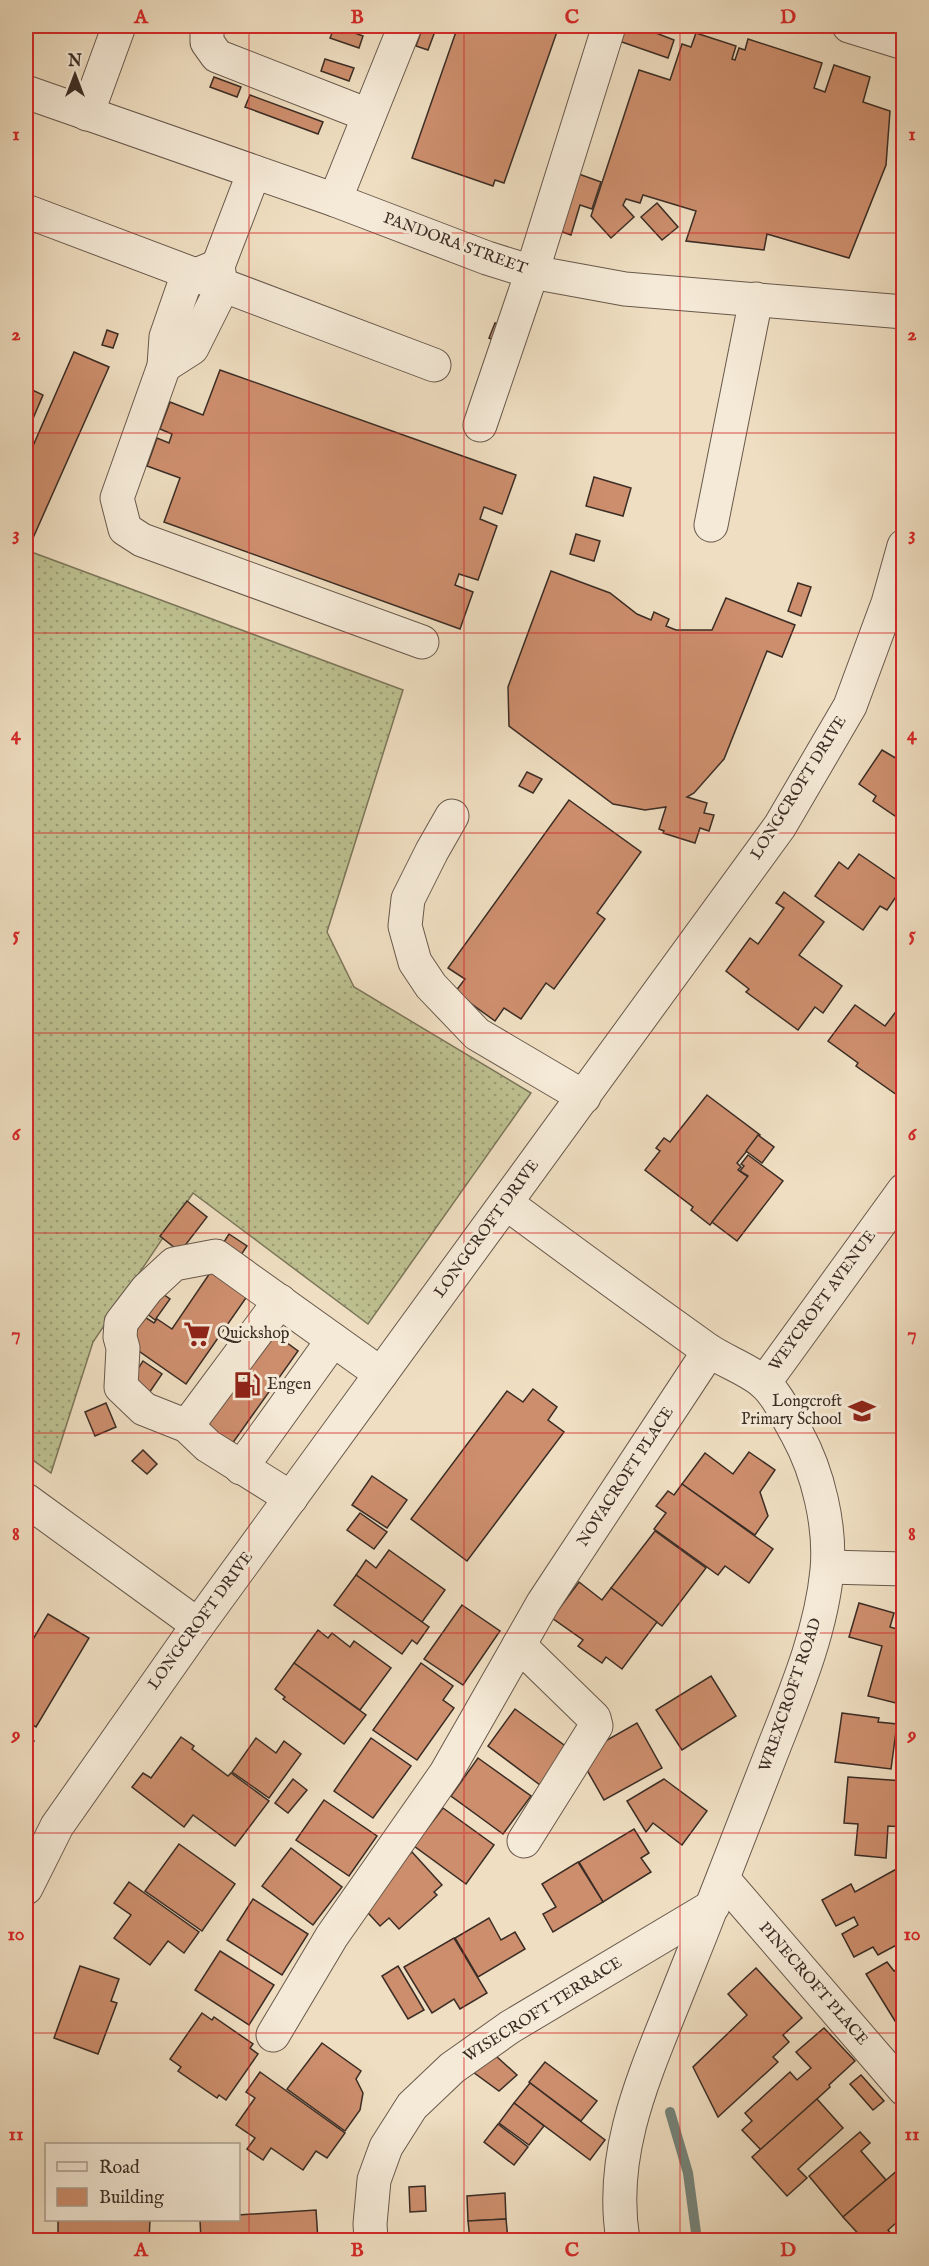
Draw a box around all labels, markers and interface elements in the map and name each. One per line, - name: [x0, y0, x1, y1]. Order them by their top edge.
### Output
- text: A: [133, 5, 149, 30]
- text: B: [350, 5, 364, 30]
- text: C: [565, 5, 579, 30]
- text: D: [780, 5, 796, 30]
- north arrow: [45, 45, 105, 105]
- text: N: [67, 52, 82, 72]
- text: 1: [12, 122, 20, 147]
- text: 1: [908, 122, 916, 147]
- street label: PANDORA STREET: [380, 209, 530, 279]
- text: 2: [11, 322, 21, 347]
- text: 2: [907, 322, 917, 347]
- text: 3: [12, 522, 20, 547]
- text: 3: [908, 522, 916, 547]
- street label: LONGCROFT DRIVE: [747, 712, 851, 864]
- text: 4: [11, 722, 22, 747]
- text: 4: [907, 722, 918, 747]
- text: 5: [12, 922, 20, 947]
- text: 5: [908, 922, 916, 947]
- text: 6: [12, 1122, 22, 1147]
- text: 6: [908, 1122, 918, 1147]
- street label: LONGCROFT DRIVE: [430, 1156, 544, 1302]
- street label: WEYCROFT AVENUE: [765, 1227, 881, 1375]
- supermarket icon: Quickshop: [182, 1319, 212, 1349]
- text: 7: [11, 1322, 21, 1347]
- text: 7: [907, 1322, 917, 1347]
- place label: Quickshop: [217, 1324, 290, 1344]
- fuel station icon: Engen: [232, 1370, 262, 1400]
- place label: Engen: [267, 1375, 312, 1395]
- place label: Longcroft Primary School: [741, 1392, 843, 1430]
- school or university icon: Longcroft Primary School: [847, 1396, 877, 1426]
- street label: NOVACROFT PLACE: [573, 1403, 679, 1551]
- text: 8: [12, 1522, 20, 1547]
- text: 8: [908, 1522, 916, 1547]
- street label: LONGCROFT DRIVE: [144, 1548, 258, 1694]
- street label: WREXCROFT ROAD: [755, 1615, 827, 1775]
- text: 9: [11, 1722, 21, 1747]
- text: 9: [907, 1722, 917, 1747]
- street label: PINECROFT PLACE: [754, 1918, 872, 2050]
- text: 10: [7, 1922, 25, 1947]
- text: 10: [903, 1922, 921, 1947]
- street label: WISECROFT TERRACE: [460, 1953, 626, 2067]
- text: 11: [9, 2122, 23, 2147]
- text: 11: [905, 2122, 919, 2147]
- legend: [45, 2143, 240, 2221]
- text: Road: [99, 2157, 140, 2180]
- text: Building: [99, 2187, 164, 2210]
- text: A: [133, 2238, 149, 2263]
- text: B: [350, 2238, 364, 2263]
- text: C: [565, 2238, 579, 2263]
- text: D: [780, 2238, 796, 2263]

